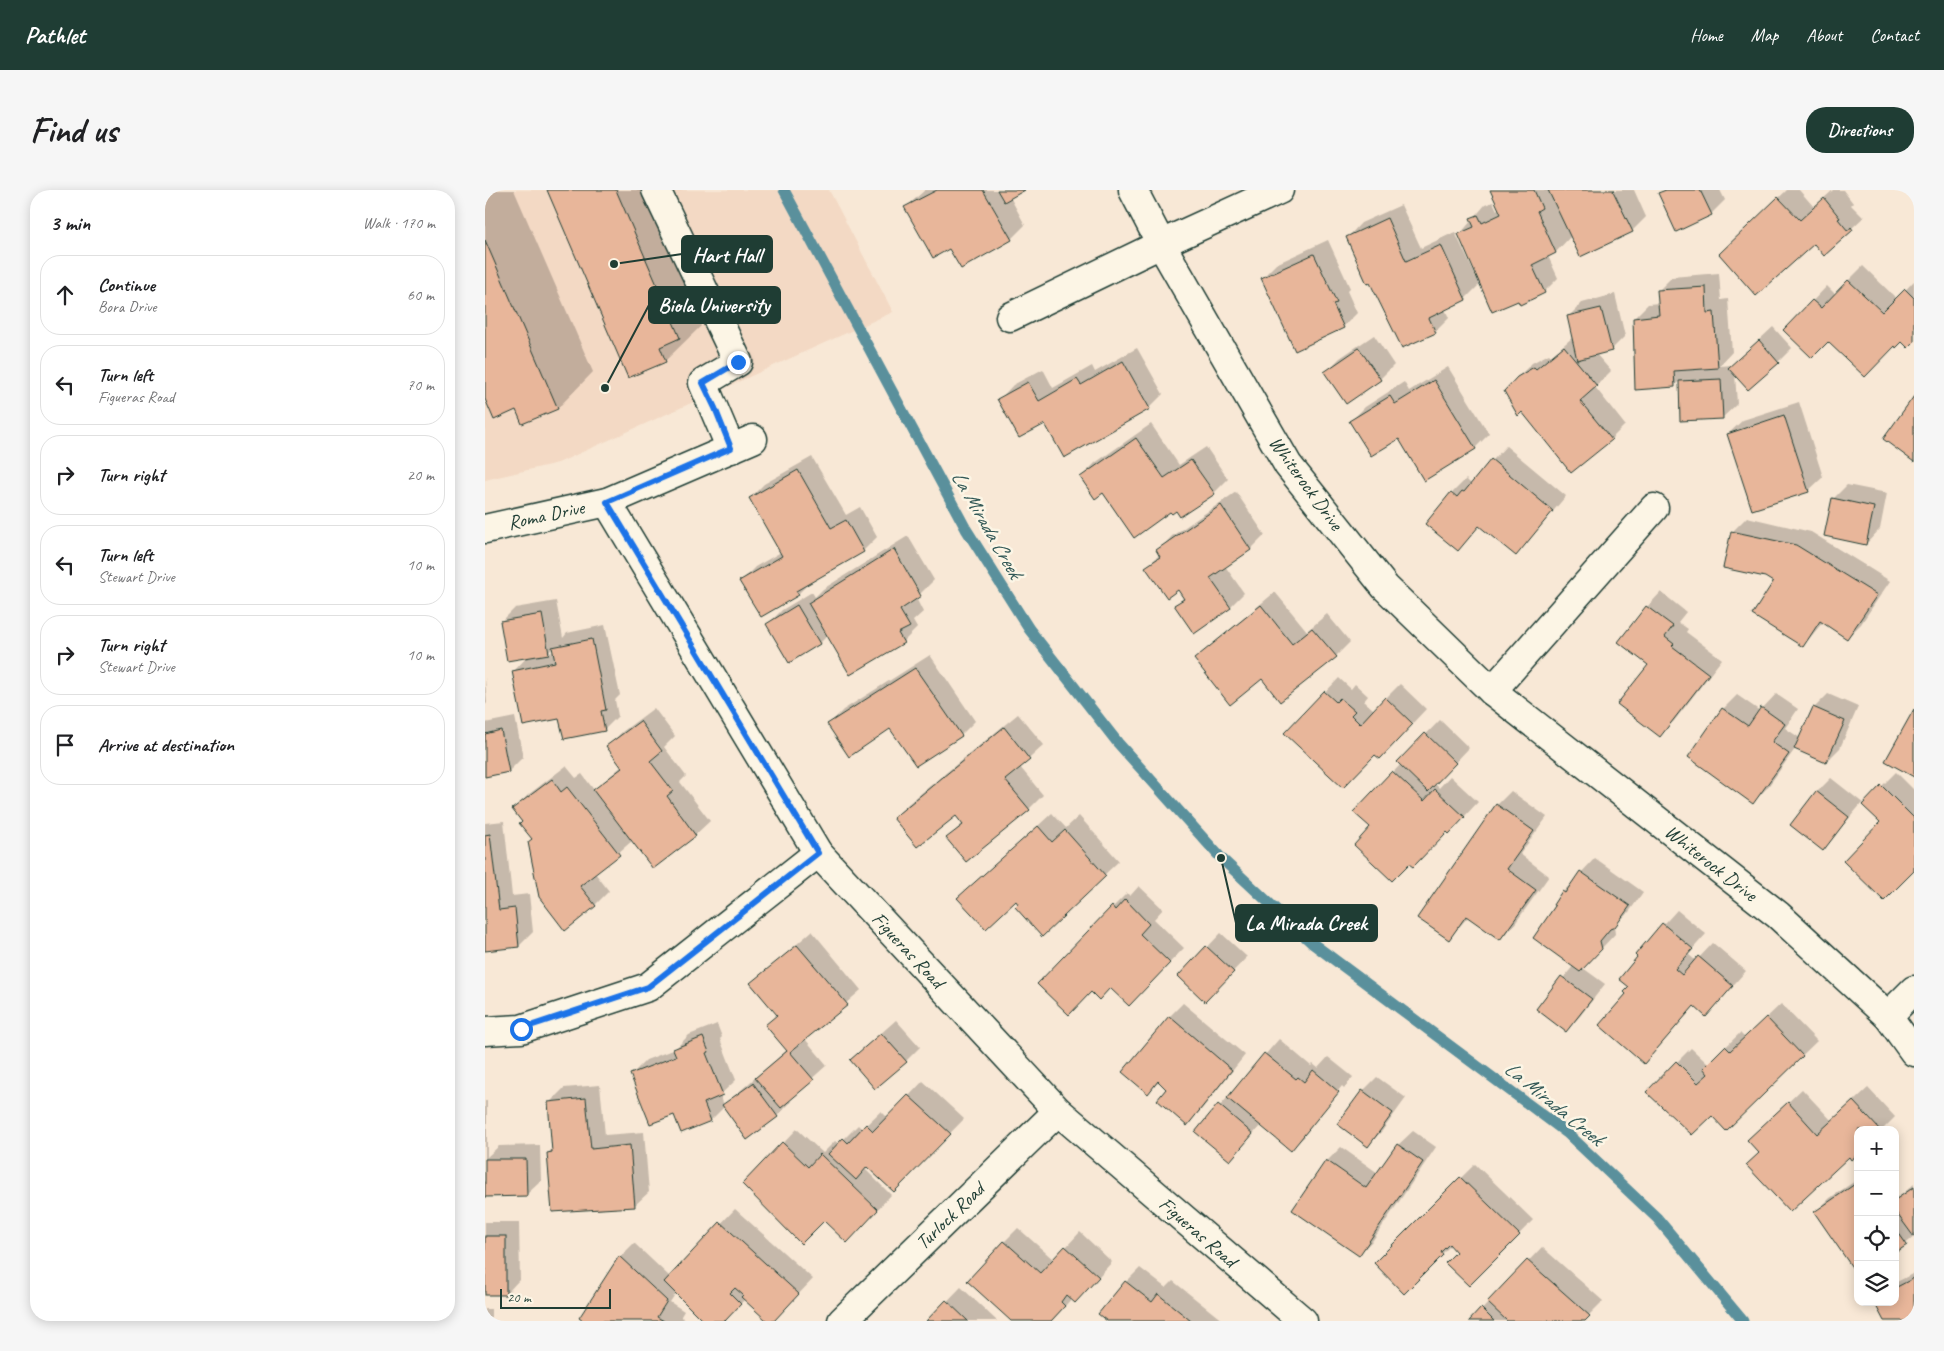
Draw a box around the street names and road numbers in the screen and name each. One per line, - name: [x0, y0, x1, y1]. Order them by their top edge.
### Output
- street label: Whiterock Drive: [1263, 431, 1349, 536]
- street label: Roma Drive: [506, 494, 588, 535]
- street label: Whiterock Drive: [1660, 819, 1763, 908]
- street label: Figueras Road: [866, 907, 952, 996]
- street label: Turlock Road: [910, 1175, 992, 1255]
- street label: Figueras Road: [1154, 1191, 1245, 1275]

